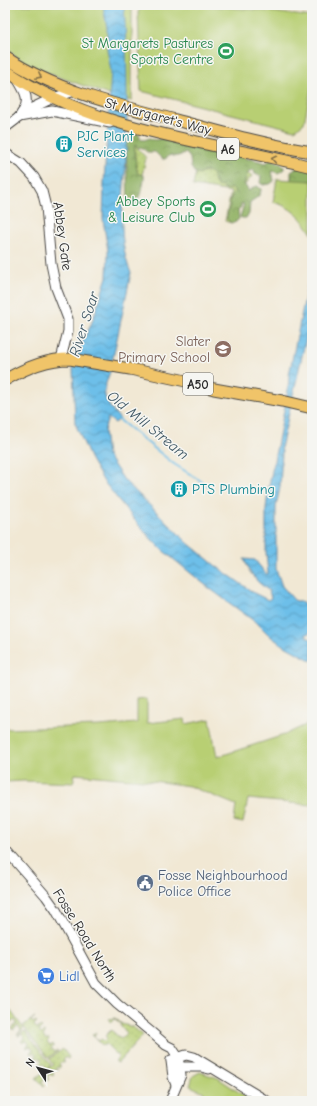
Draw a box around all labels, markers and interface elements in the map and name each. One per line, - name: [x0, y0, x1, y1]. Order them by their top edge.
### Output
- place label: St Margarets Pastures Sports Centre: [81, 35, 213, 68]
- sports icon: St Margarets Pastures Sports Centre: [216, 41, 236, 61]
- one-way arrow: [35, 71, 42, 79]
- street label: St Margaret's Way: [103, 94, 214, 139]
- place label: PJC Plant Services: [77, 128, 134, 161]
- building icon: PJC Plant Services: [54, 134, 74, 154]
- road number: A6: [217, 138, 239, 160]
- one-way arrow: [271, 155, 277, 163]
- place label: Abbey Sports & Leisure Club: [108, 193, 195, 226]
- sports icon: Abbey Sports & Leisure Club: [198, 199, 218, 219]
- street label: Abbey Gate: [49, 201, 76, 271]
- water label: River Soar: [65, 288, 103, 359]
- place label: Slater Primary School: [118, 333, 210, 366]
- school or university icon: Slater Primary School: [213, 339, 233, 359]
- road number: A50: [183, 373, 213, 395]
- water label: Old Mill Stream: [104, 387, 192, 463]
- building icon: PTS Plumbing: [169, 479, 189, 499]
- place label: PTS Plumbing: [192, 481, 275, 498]
- place label: Fosse Neighbourhood Police Office: [158, 867, 288, 900]
- public building icon: Fosse Neighbourhood Police Office: [135, 873, 155, 893]
- street label: Fosse Road North: [49, 886, 120, 985]
- supermarket icon: Lidl: [36, 966, 56, 986]
- place label: Lidl: [59, 968, 80, 985]
- north arrow: [18, 1048, 58, 1088]
- text: N: [23, 1056, 38, 1069]

